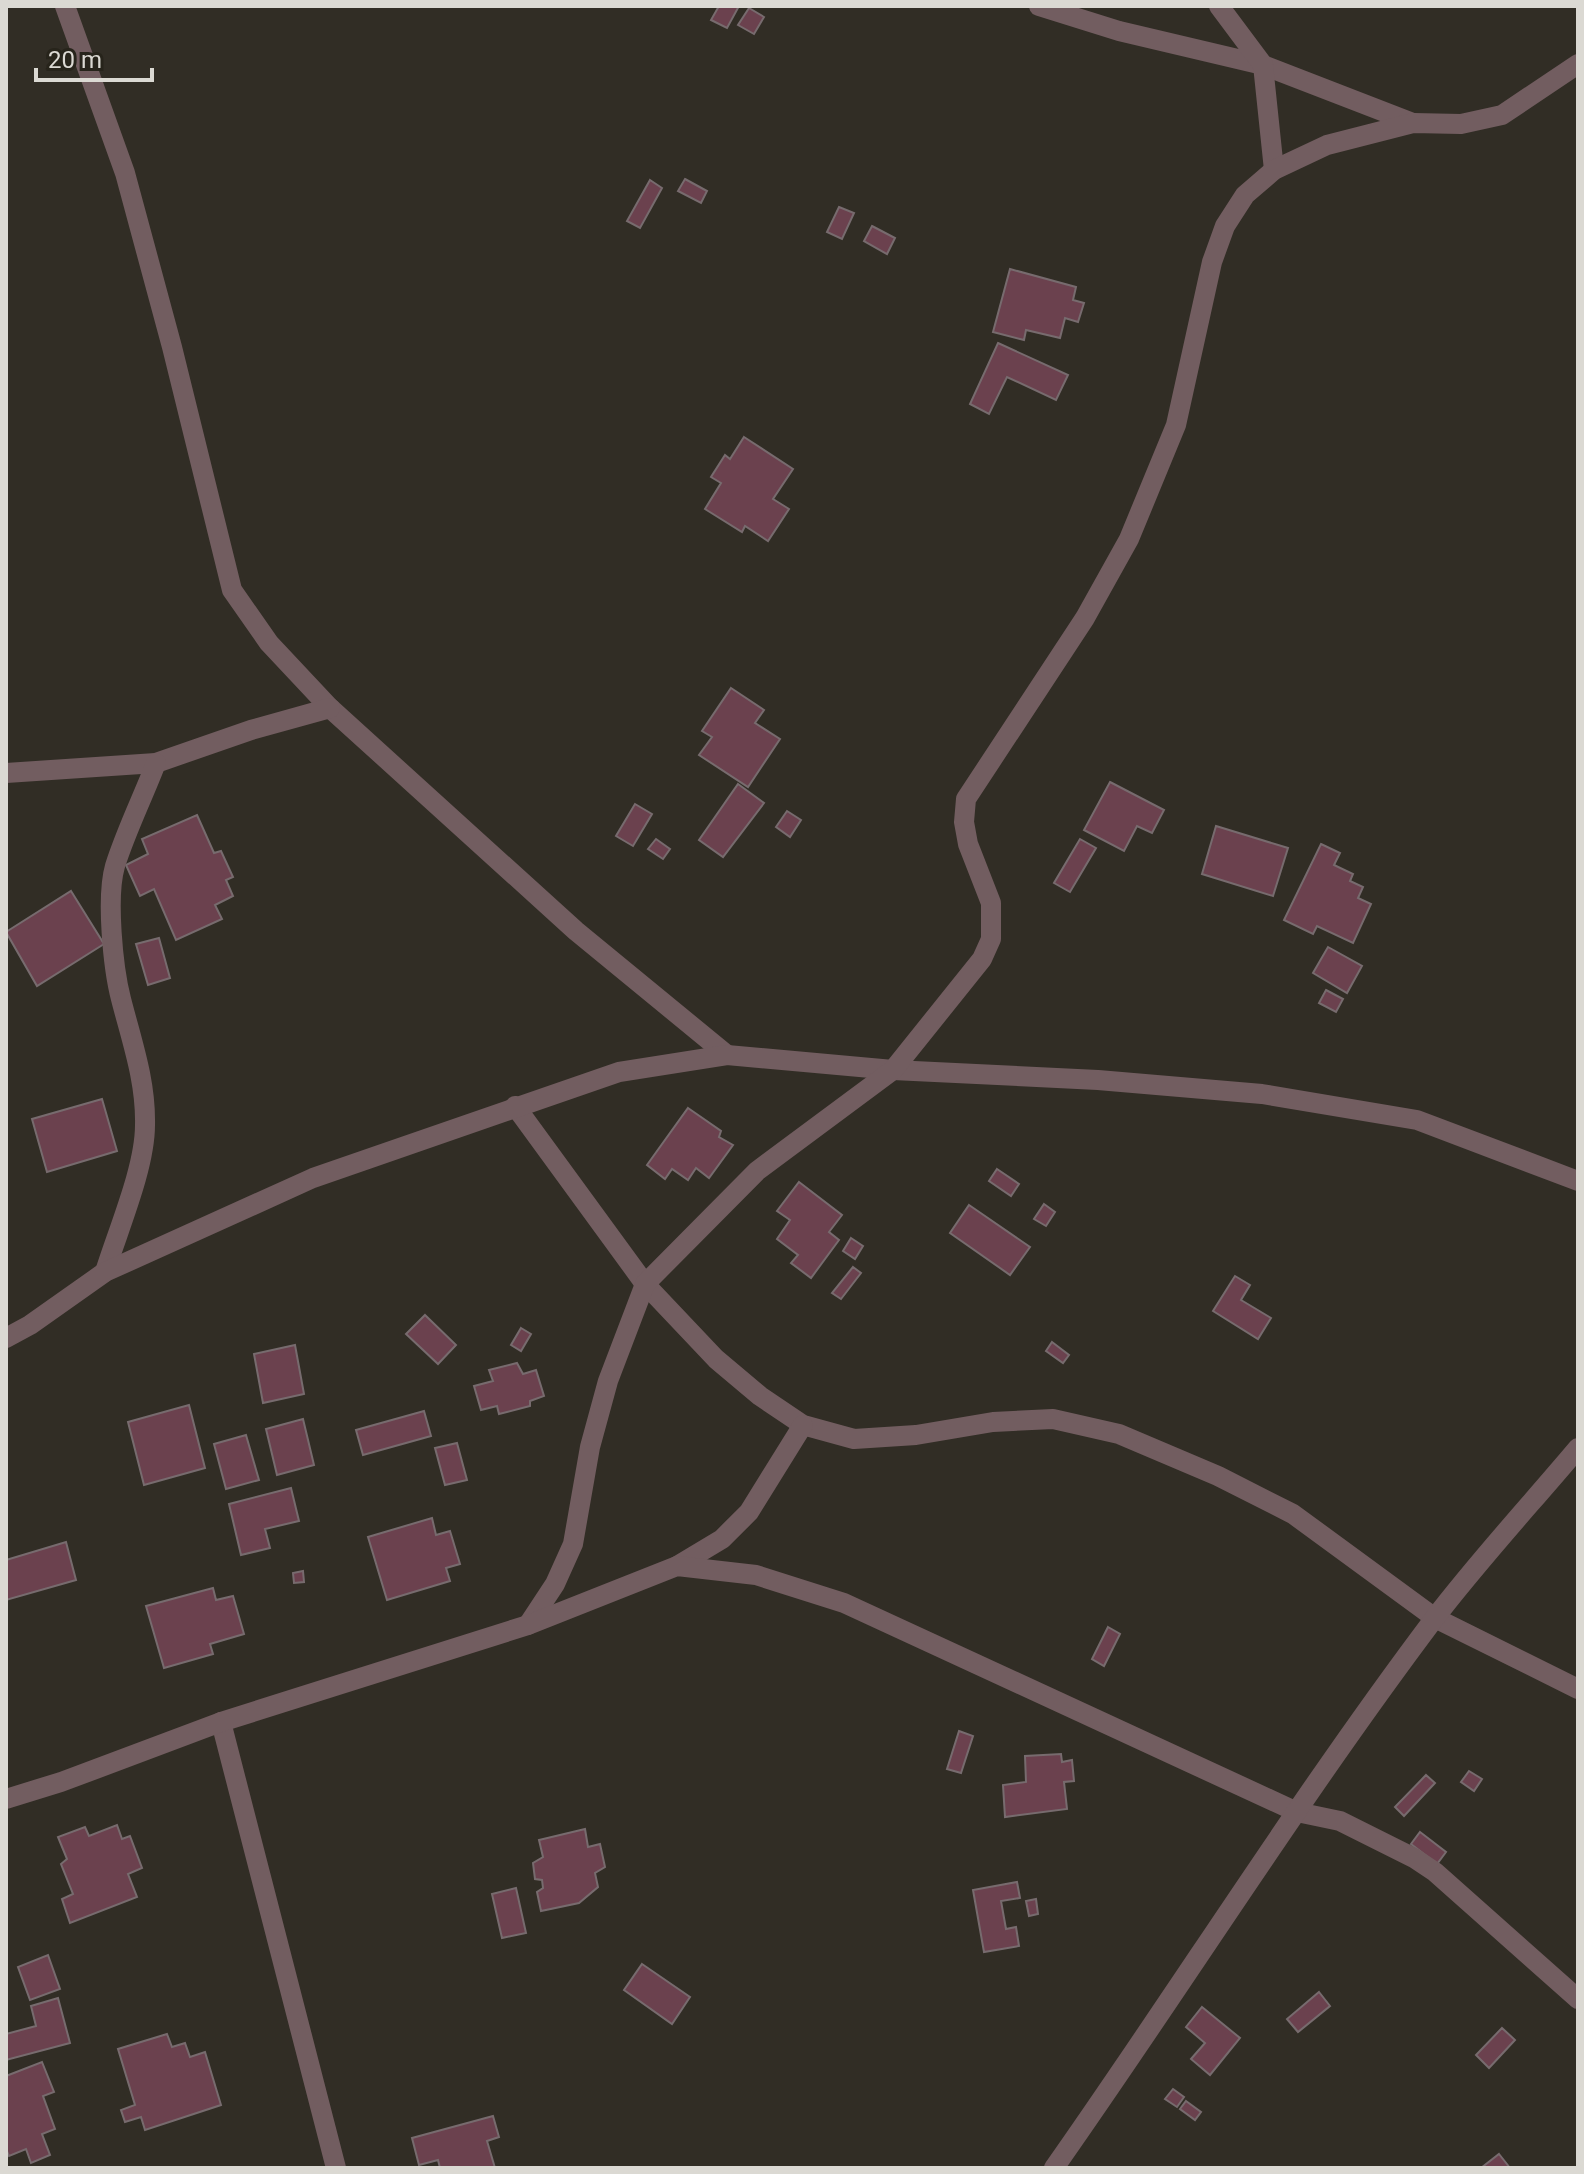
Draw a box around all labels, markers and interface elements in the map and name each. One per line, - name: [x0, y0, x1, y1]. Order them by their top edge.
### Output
- scale bar: [36, 32, 152, 82]
- text: 20 m: [48, 46, 102, 74]

